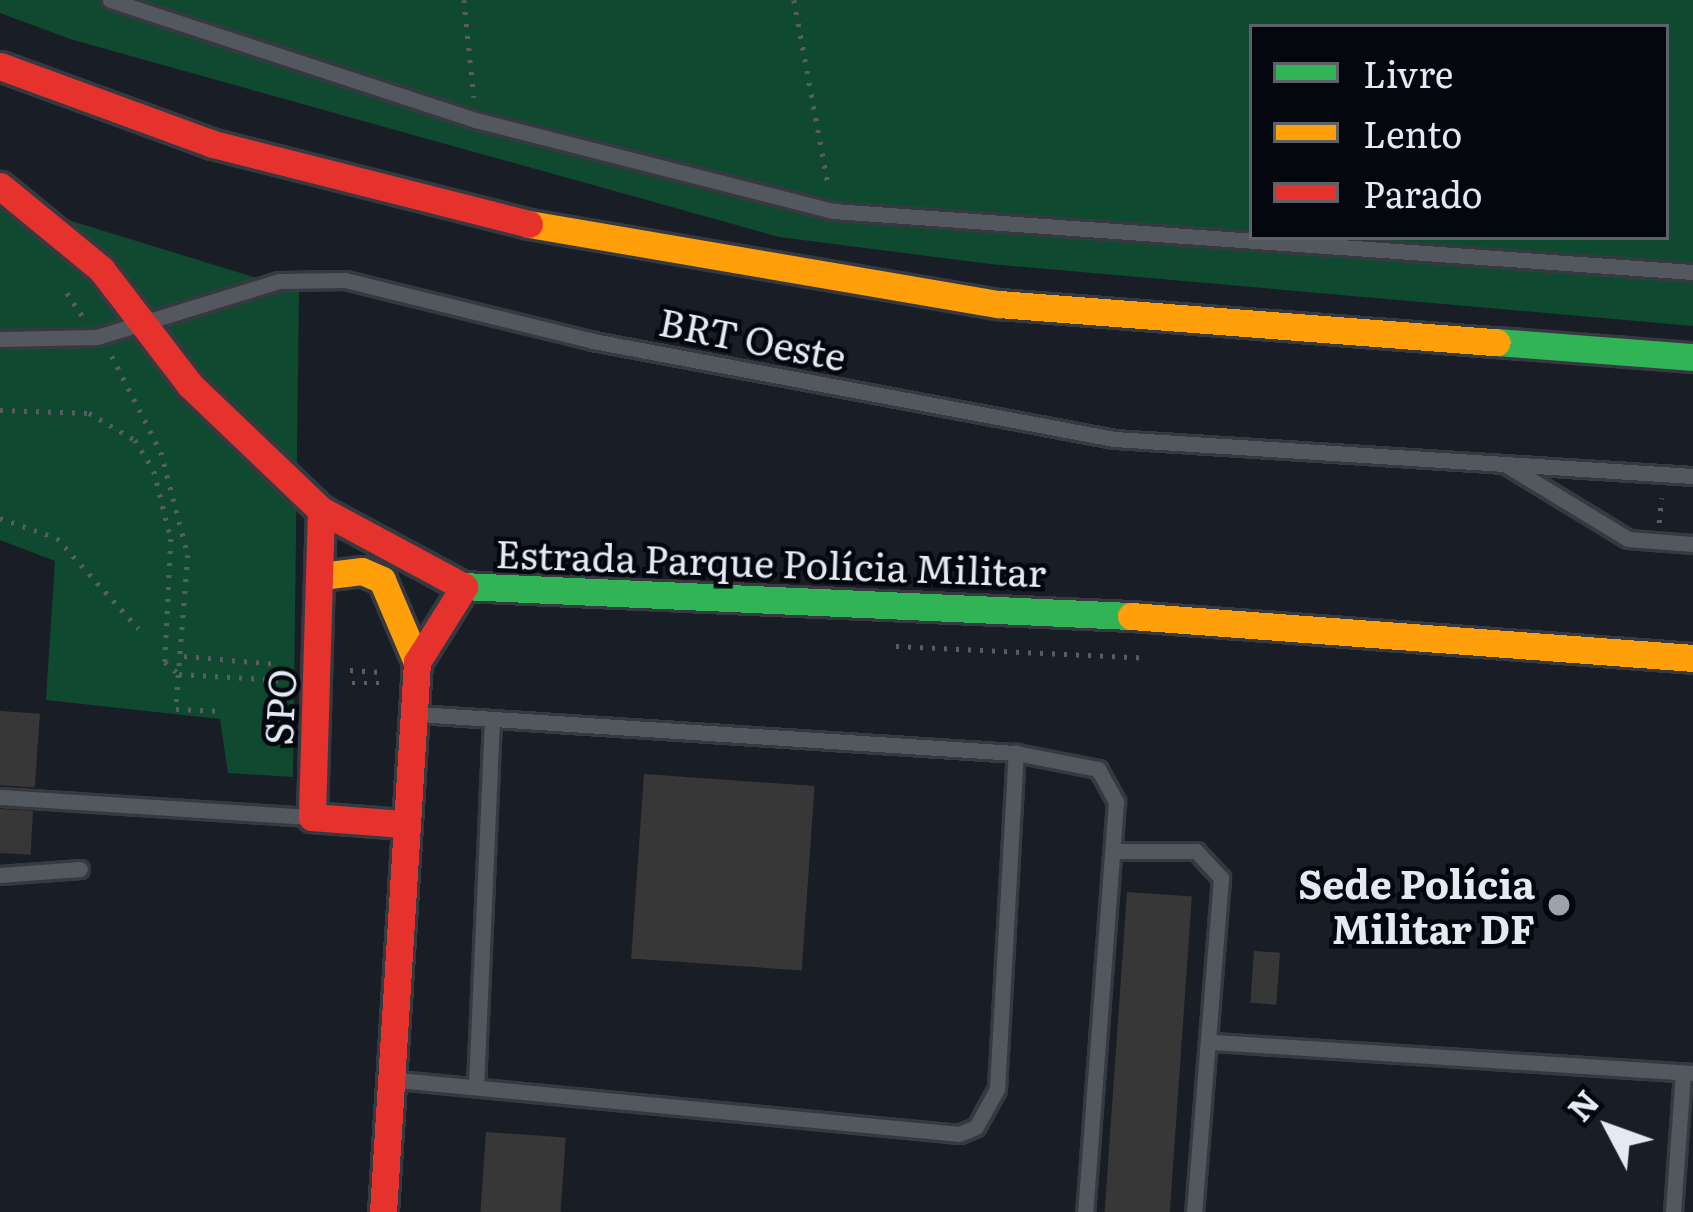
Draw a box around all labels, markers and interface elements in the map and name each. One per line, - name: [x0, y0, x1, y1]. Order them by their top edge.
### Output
- legend: [1249, 24, 1669, 240]
- text: Livre: [1363, 46, 1454, 99]
- text: Lento: [1363, 106, 1462, 159]
- text: Parado: [1363, 166, 1483, 219]
- street label: BRT Oeste: [655, 296, 851, 378]
- street label: Estrada Parque Polícia Militar: [495, 528, 1047, 594]
- street label: SPO: [253, 668, 303, 746]
- place label: Sede Polícia Militar DF: [1298, 860, 1535, 951]
- marker: Sede Polícia Militar DF: [1546, 892, 1572, 918]
- north arrow: [1549, 1068, 1669, 1188]
- text: N: [1554, 1078, 1609, 1131]

